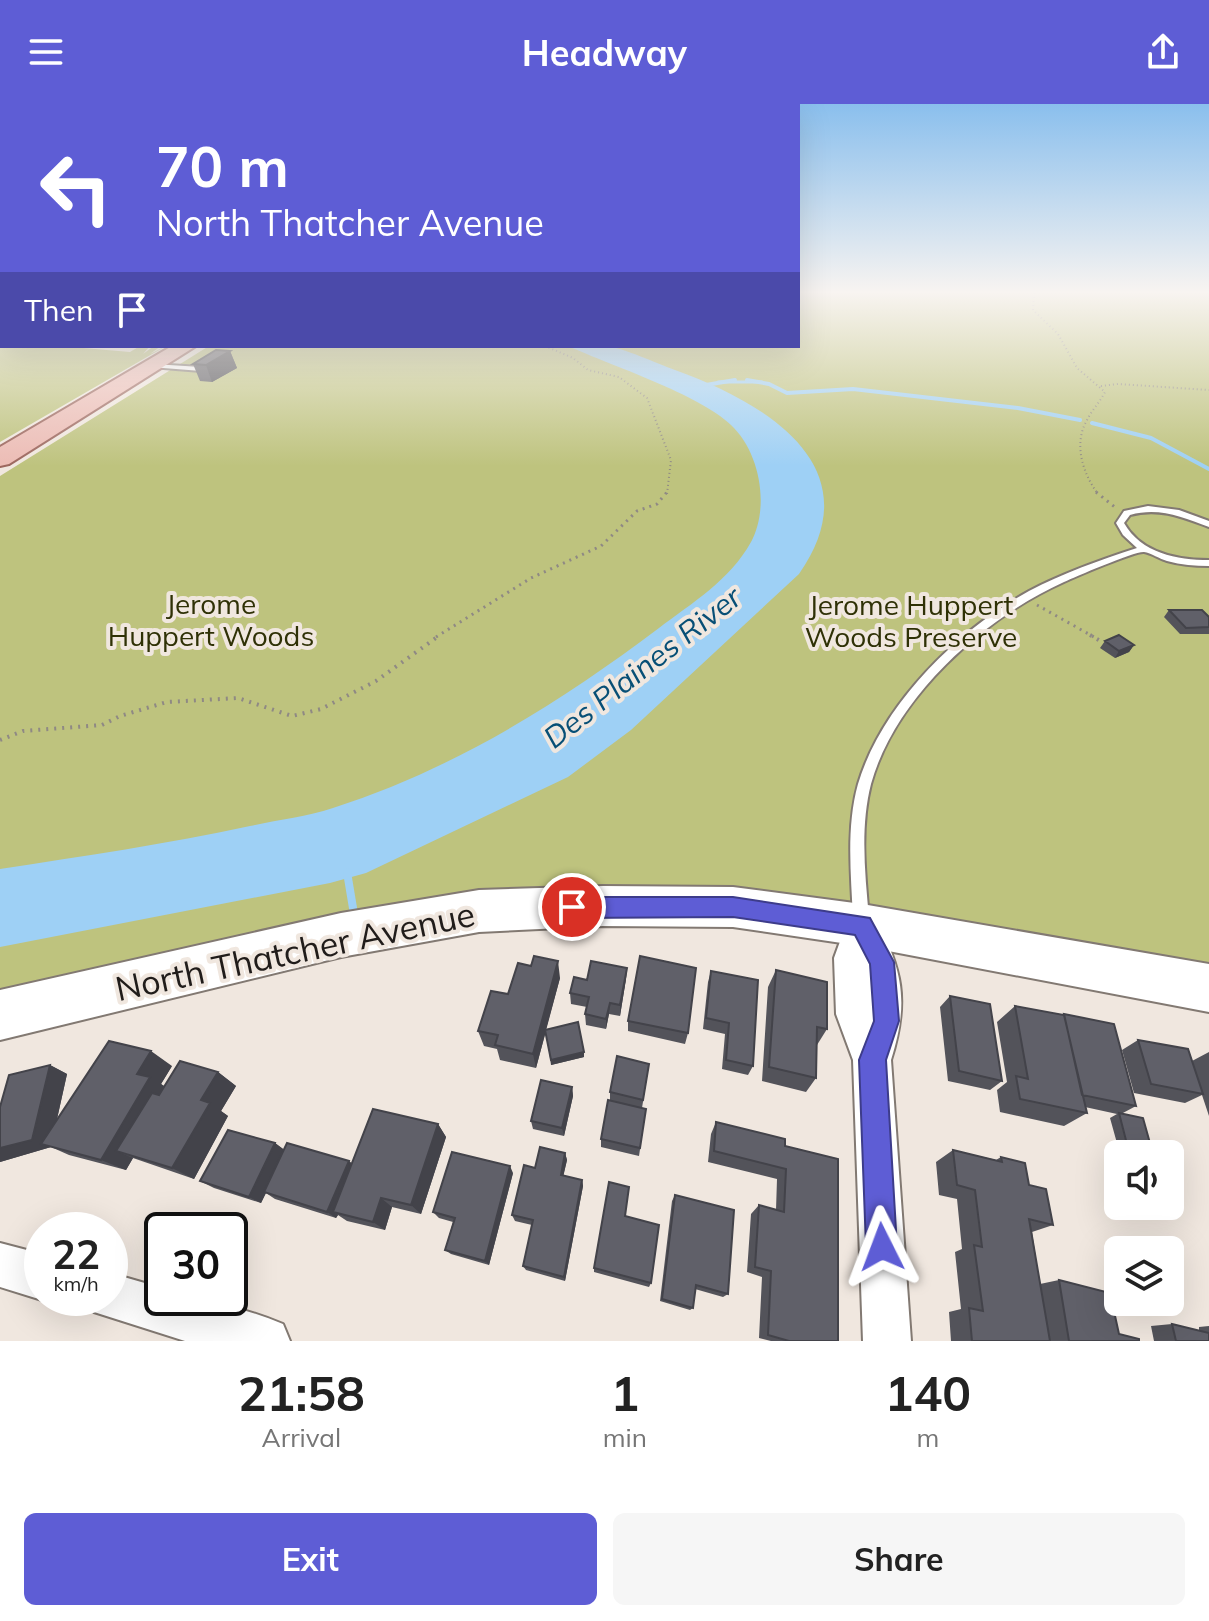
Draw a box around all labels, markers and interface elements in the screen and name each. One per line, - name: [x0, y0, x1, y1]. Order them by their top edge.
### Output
- icon: menu: [24, 30, 68, 74]
- text: Headway: [522, 30, 687, 75]
- icon: share: [1141, 30, 1185, 74]
- text: 70 m: [156, 131, 289, 201]
- icon: left: [24, 136, 128, 240]
- text: North Thatcher Avenue: [156, 200, 544, 245]
- icon: arrive: [110, 288, 154, 332]
- text: Then: [24, 291, 94, 329]
- water label: Des Plaines River: [535, 577, 749, 756]
- park label: Jerome Huppert Woods: [108, 586, 314, 653]
- park label: Jerome Huppert Woods Preserve: [805, 587, 1017, 654]
- pin: [538, 873, 606, 941]
- icon: arrive: [550, 885, 594, 929]
- street label: North Thatcher Avenue: [111, 892, 479, 1010]
- map controls: [1104, 1140, 1184, 1316]
- button: sound: [1104, 1140, 1184, 1220]
- position arrow: [840, 1205, 924, 1289]
- speed limit sign: 30: [144, 1212, 248, 1316]
- text: 22: [52, 1229, 100, 1279]
- button: layers: [1104, 1236, 1184, 1316]
- text: km/h: [53, 1271, 99, 1296]
- text: 21:58: [238, 1363, 365, 1423]
- text: 1: [610, 1363, 639, 1423]
- text: 140: [885, 1363, 971, 1423]
- text: Arrival: [262, 1421, 341, 1454]
- text: min: [603, 1421, 647, 1454]
- text: m: [917, 1421, 939, 1454]
- button: Exit: [24, 1513, 597, 1605]
- button: Share: [613, 1513, 1185, 1605]

